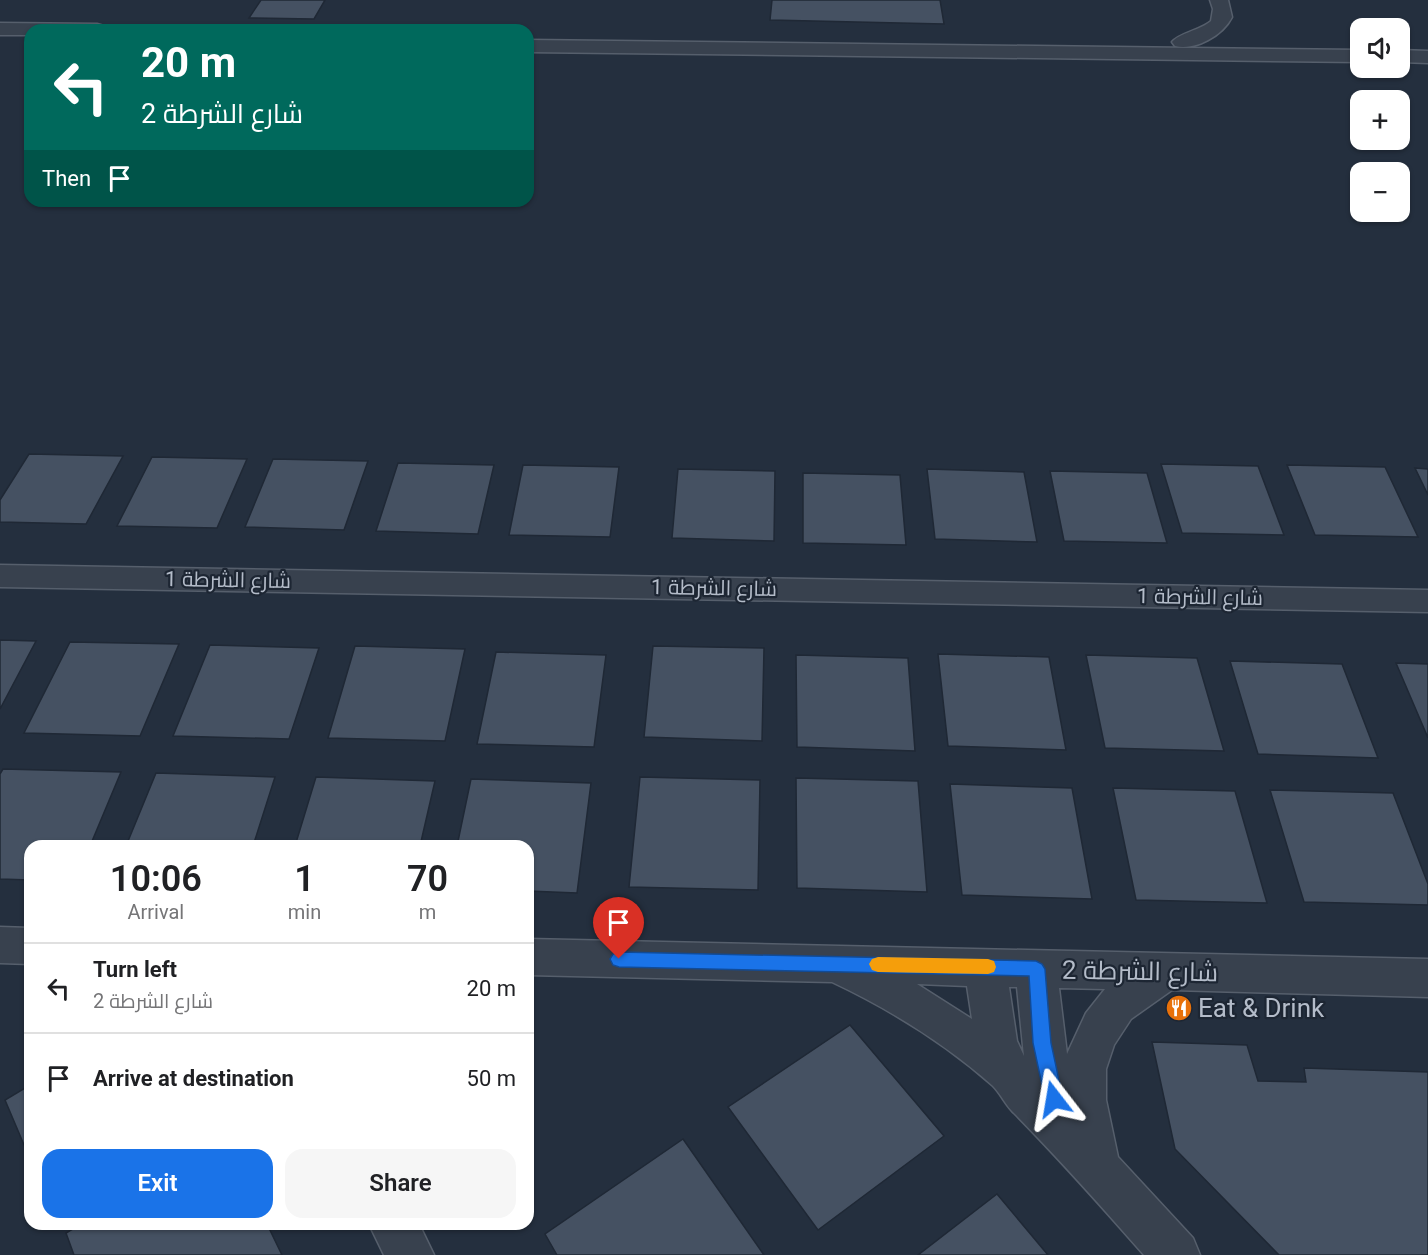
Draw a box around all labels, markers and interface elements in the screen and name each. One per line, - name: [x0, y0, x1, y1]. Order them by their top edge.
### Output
- map controls: [1350, 18, 1410, 222]
- button: sound: [1350, 18, 1410, 78]
- text: 20 m: [141, 38, 236, 87]
- icon: left: [42, 48, 120, 126]
- button: +: [1350, 90, 1410, 150]
- text: شارع الشرطة 2: [141, 98, 303, 130]
- icon: arrive: [103, 162, 136, 195]
- button: −: [1350, 162, 1410, 222]
- text: Then: [42, 166, 91, 191]
- street label: شارع الشرطة 1: [165, 567, 291, 595]
- street label: شارع الشرطة 1: [651, 575, 777, 603]
- street label: شارع الشرطة 1: [1137, 584, 1263, 612]
- text: 10:06: [110, 858, 202, 900]
- text: 1: [294, 858, 315, 900]
- text: 70: [407, 858, 448, 900]
- pin: [593, 897, 644, 959]
- text: Arrival: [127, 900, 184, 924]
- text: min: [288, 900, 321, 924]
- text: m: [419, 900, 436, 924]
- icon: arrive: [602, 906, 635, 939]
- street label: شارع الشرطة 2: [1062, 955, 1218, 989]
- text: Turn left: [93, 957, 177, 982]
- icon: left: [42, 972, 75, 1005]
- text: 20 m: [467, 976, 516, 1001]
- text: شارع الشرطة 2: [93, 989, 213, 1013]
- restaurant icon: Eat & Drink: [1164, 993, 1194, 1023]
- place label: Eat & Drink: [1198, 993, 1325, 1023]
- icon: arrive: [42, 1062, 75, 1095]
- text: Arrive at destination: [93, 1066, 294, 1091]
- text: 50 m: [467, 1066, 516, 1091]
- position arrow: [1022, 1067, 1086, 1131]
- button: Exit: [42, 1149, 273, 1218]
- button: Share: [285, 1149, 516, 1218]

